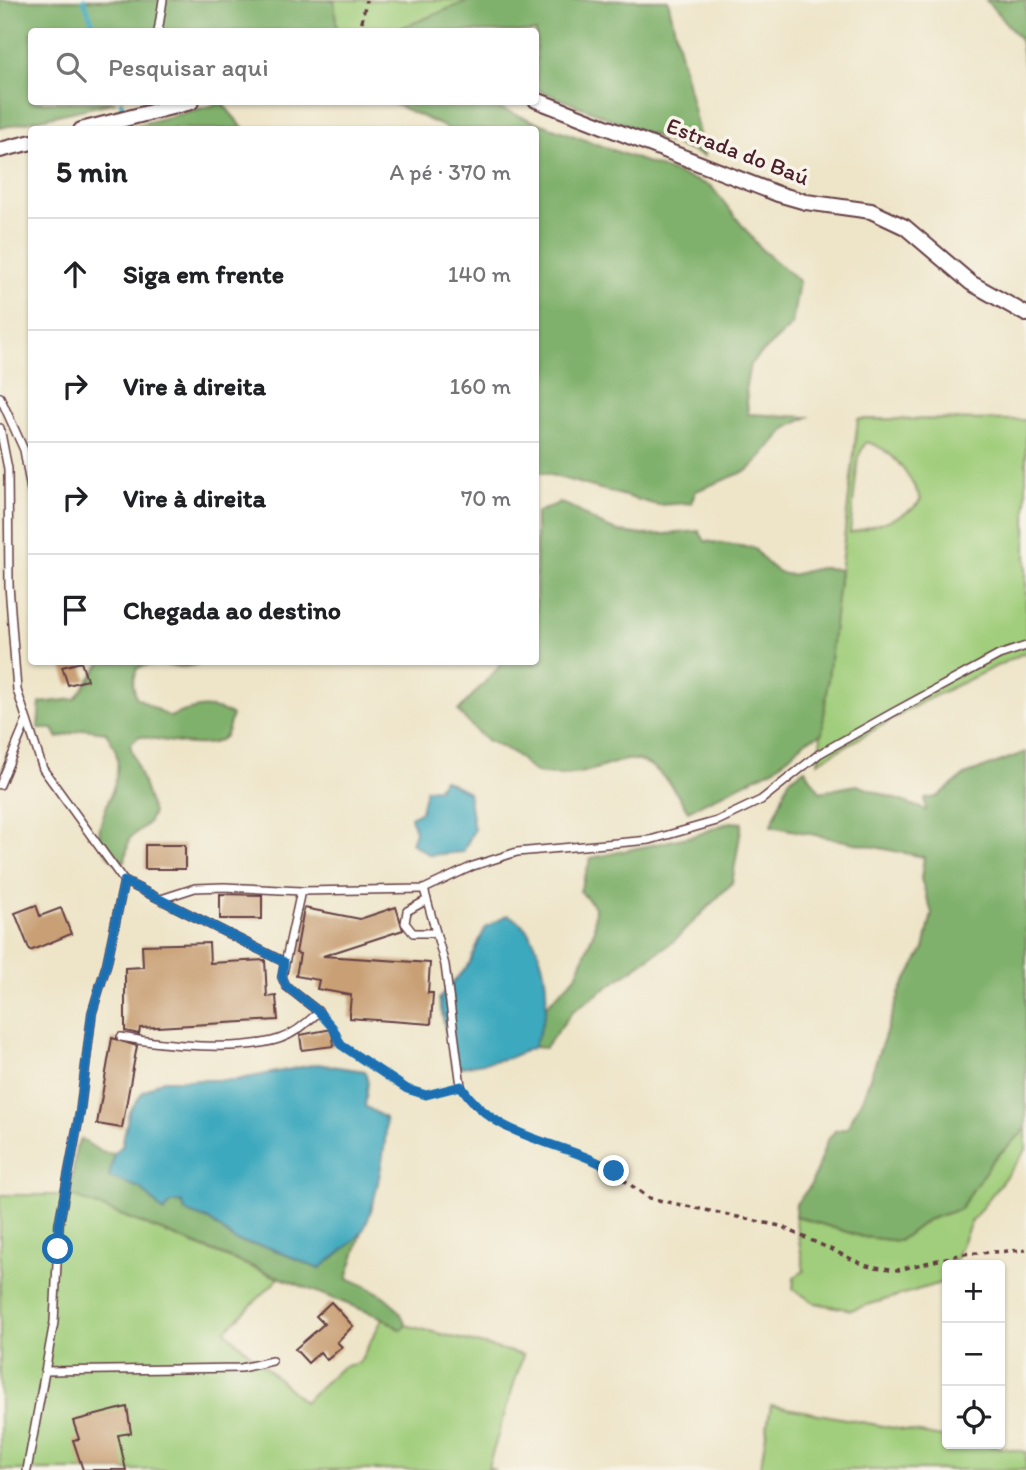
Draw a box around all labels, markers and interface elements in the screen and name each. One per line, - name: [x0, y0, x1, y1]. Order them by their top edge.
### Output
- search box: [28, 28, 539, 105]
- icon: search: [52, 48, 90, 86]
- text: Pesquisar aqui: [108, 51, 269, 83]
- street label: Estrada do Baú: [663, 111, 814, 191]
- text: 5 min: [56, 153, 127, 190]
- text: A pé · 370 m: [389, 158, 511, 186]
- icon: ahead: [56, 255, 94, 293]
- text: Siga em frente: [123, 258, 284, 290]
- text: 140 m: [448, 260, 511, 288]
- icon: right: [56, 367, 94, 405]
- text: Vire à direita: [123, 370, 266, 402]
- text: 160 m: [449, 372, 511, 400]
- icon: right: [56, 479, 94, 517]
- text: Vire à direita: [123, 482, 266, 514]
- text: 70 m: [461, 484, 511, 512]
- icon: arrive: [56, 591, 94, 629]
- text: Chegada ao destino: [123, 594, 341, 626]
- route end: [598, 1155, 629, 1186]
- route start: [42, 1233, 73, 1264]
- map controls: [942, 1260, 1005, 1449]
- button: +: [942, 1260, 1005, 1323]
- button: −: [942, 1323, 1005, 1386]
- button: locate: [942, 1386, 1005, 1449]

